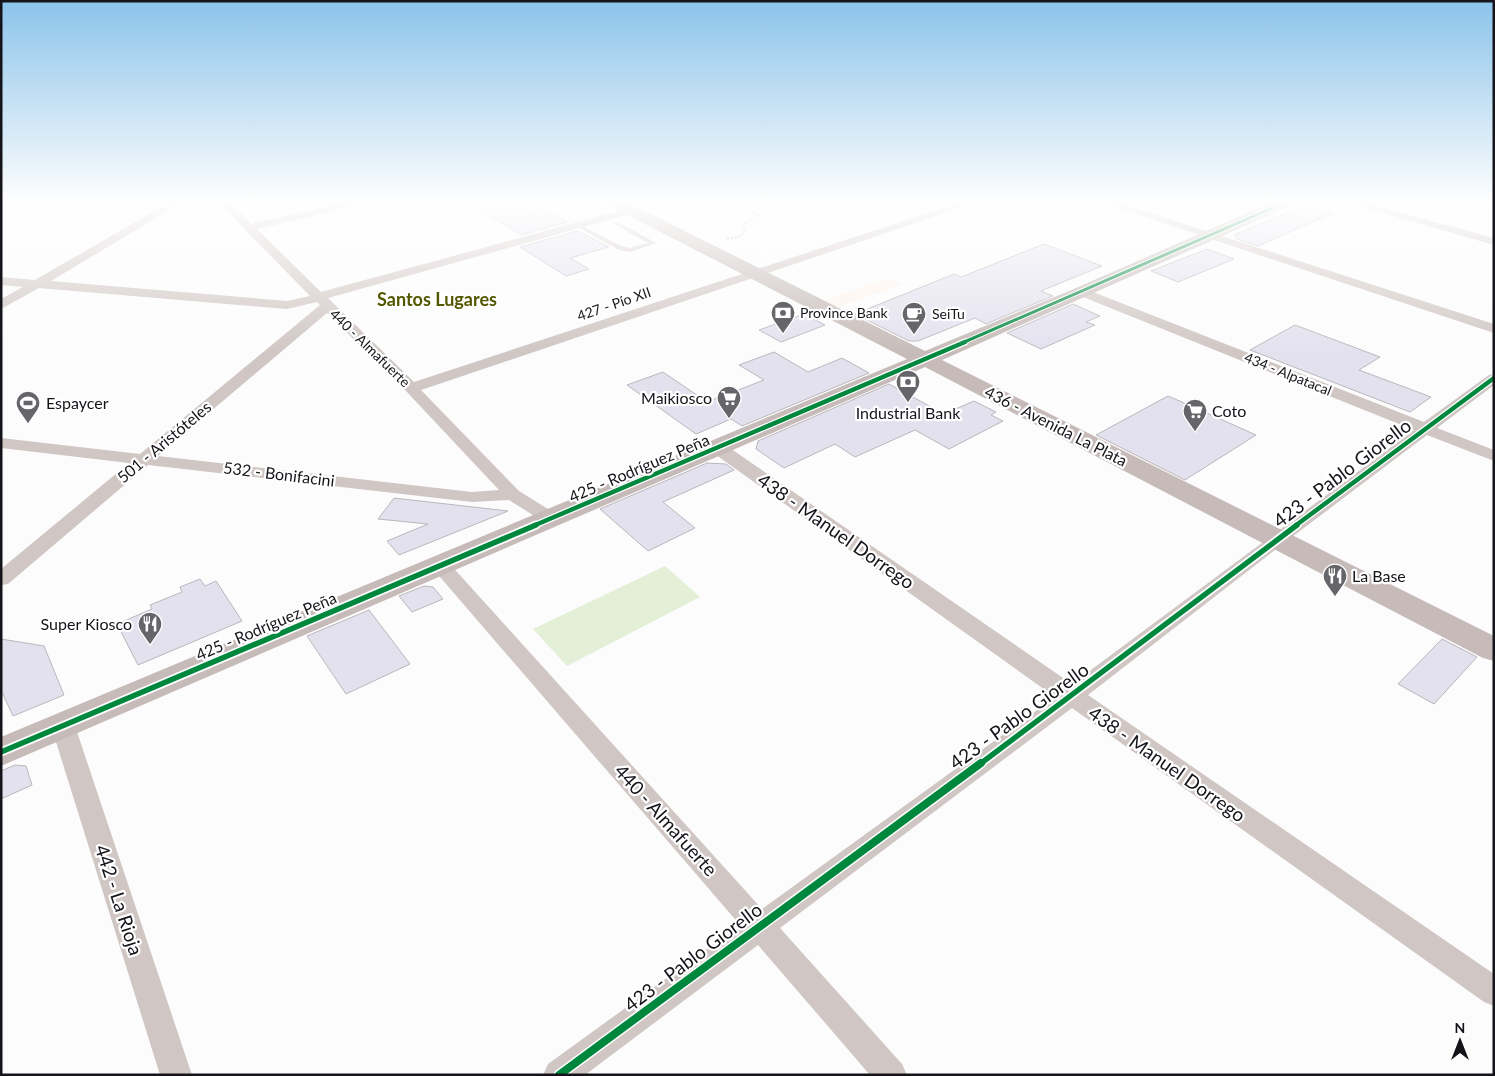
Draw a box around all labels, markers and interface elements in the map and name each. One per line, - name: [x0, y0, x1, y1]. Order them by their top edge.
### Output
- street label: 427 - Pío XII: [575, 283, 653, 324]
- district label: Santos Lugares: [377, 288, 497, 310]
- bank icon: Province Bank: [770, 300, 796, 334]
- cafe icon: SeiTu: [901, 301, 927, 335]
- place label: Province Bank: [800, 304, 888, 321]
- street label: 440 - Almafuerte: [327, 305, 414, 390]
- place label: SeiTu: [932, 305, 965, 322]
- street label: 434 - Alpatacal: [1242, 348, 1334, 399]
- bank icon: Industrial Bank: [895, 369, 921, 403]
- street label: 436 - Avenida La Plata: [982, 381, 1130, 470]
- supermarket icon: Maikiosco: [716, 385, 742, 419]
- place label: Maikiosco: [641, 388, 712, 407]
- sports icon: Espaycer: [15, 390, 41, 424]
- place label: Espaycer: [46, 393, 109, 412]
- street label: 501 - Aristóteles: [113, 397, 215, 486]
- supermarket icon: Coto: [1182, 398, 1208, 432]
- place label: Coto: [1212, 401, 1246, 420]
- place label: Industrial Bank: [856, 403, 961, 422]
- street label: 423 - Pablo Giorello: [1268, 413, 1415, 532]
- street label: 425 - Rodríguez Peña: [566, 429, 712, 506]
- street label: 532 - Bonifacini: [222, 457, 336, 490]
- street label: 438 - Manuel Dorrego: [753, 468, 919, 593]
- restaurant icon: La Base: [1322, 563, 1348, 597]
- place label: La Base: [1352, 566, 1406, 585]
- street label: 425 - Rodríguez Peña: [193, 587, 339, 664]
- restaurant icon: Super Kiosco: [137, 611, 163, 645]
- place label: Super Kiosco: [41, 614, 132, 633]
- street label: 423 - Pablo Giorello: [945, 657, 1093, 774]
- street label: 438 - Manuel Dorrego: [1084, 701, 1250, 826]
- street label: 440 - Almafuerte: [610, 759, 723, 880]
- street label: 442 - La Rioja: [91, 842, 148, 958]
- street label: 423 - Pablo Giorello: [619, 897, 766, 1016]
- north arrow: [1435, 1016, 1485, 1066]
- text: N: [1455, 1019, 1465, 1036]

